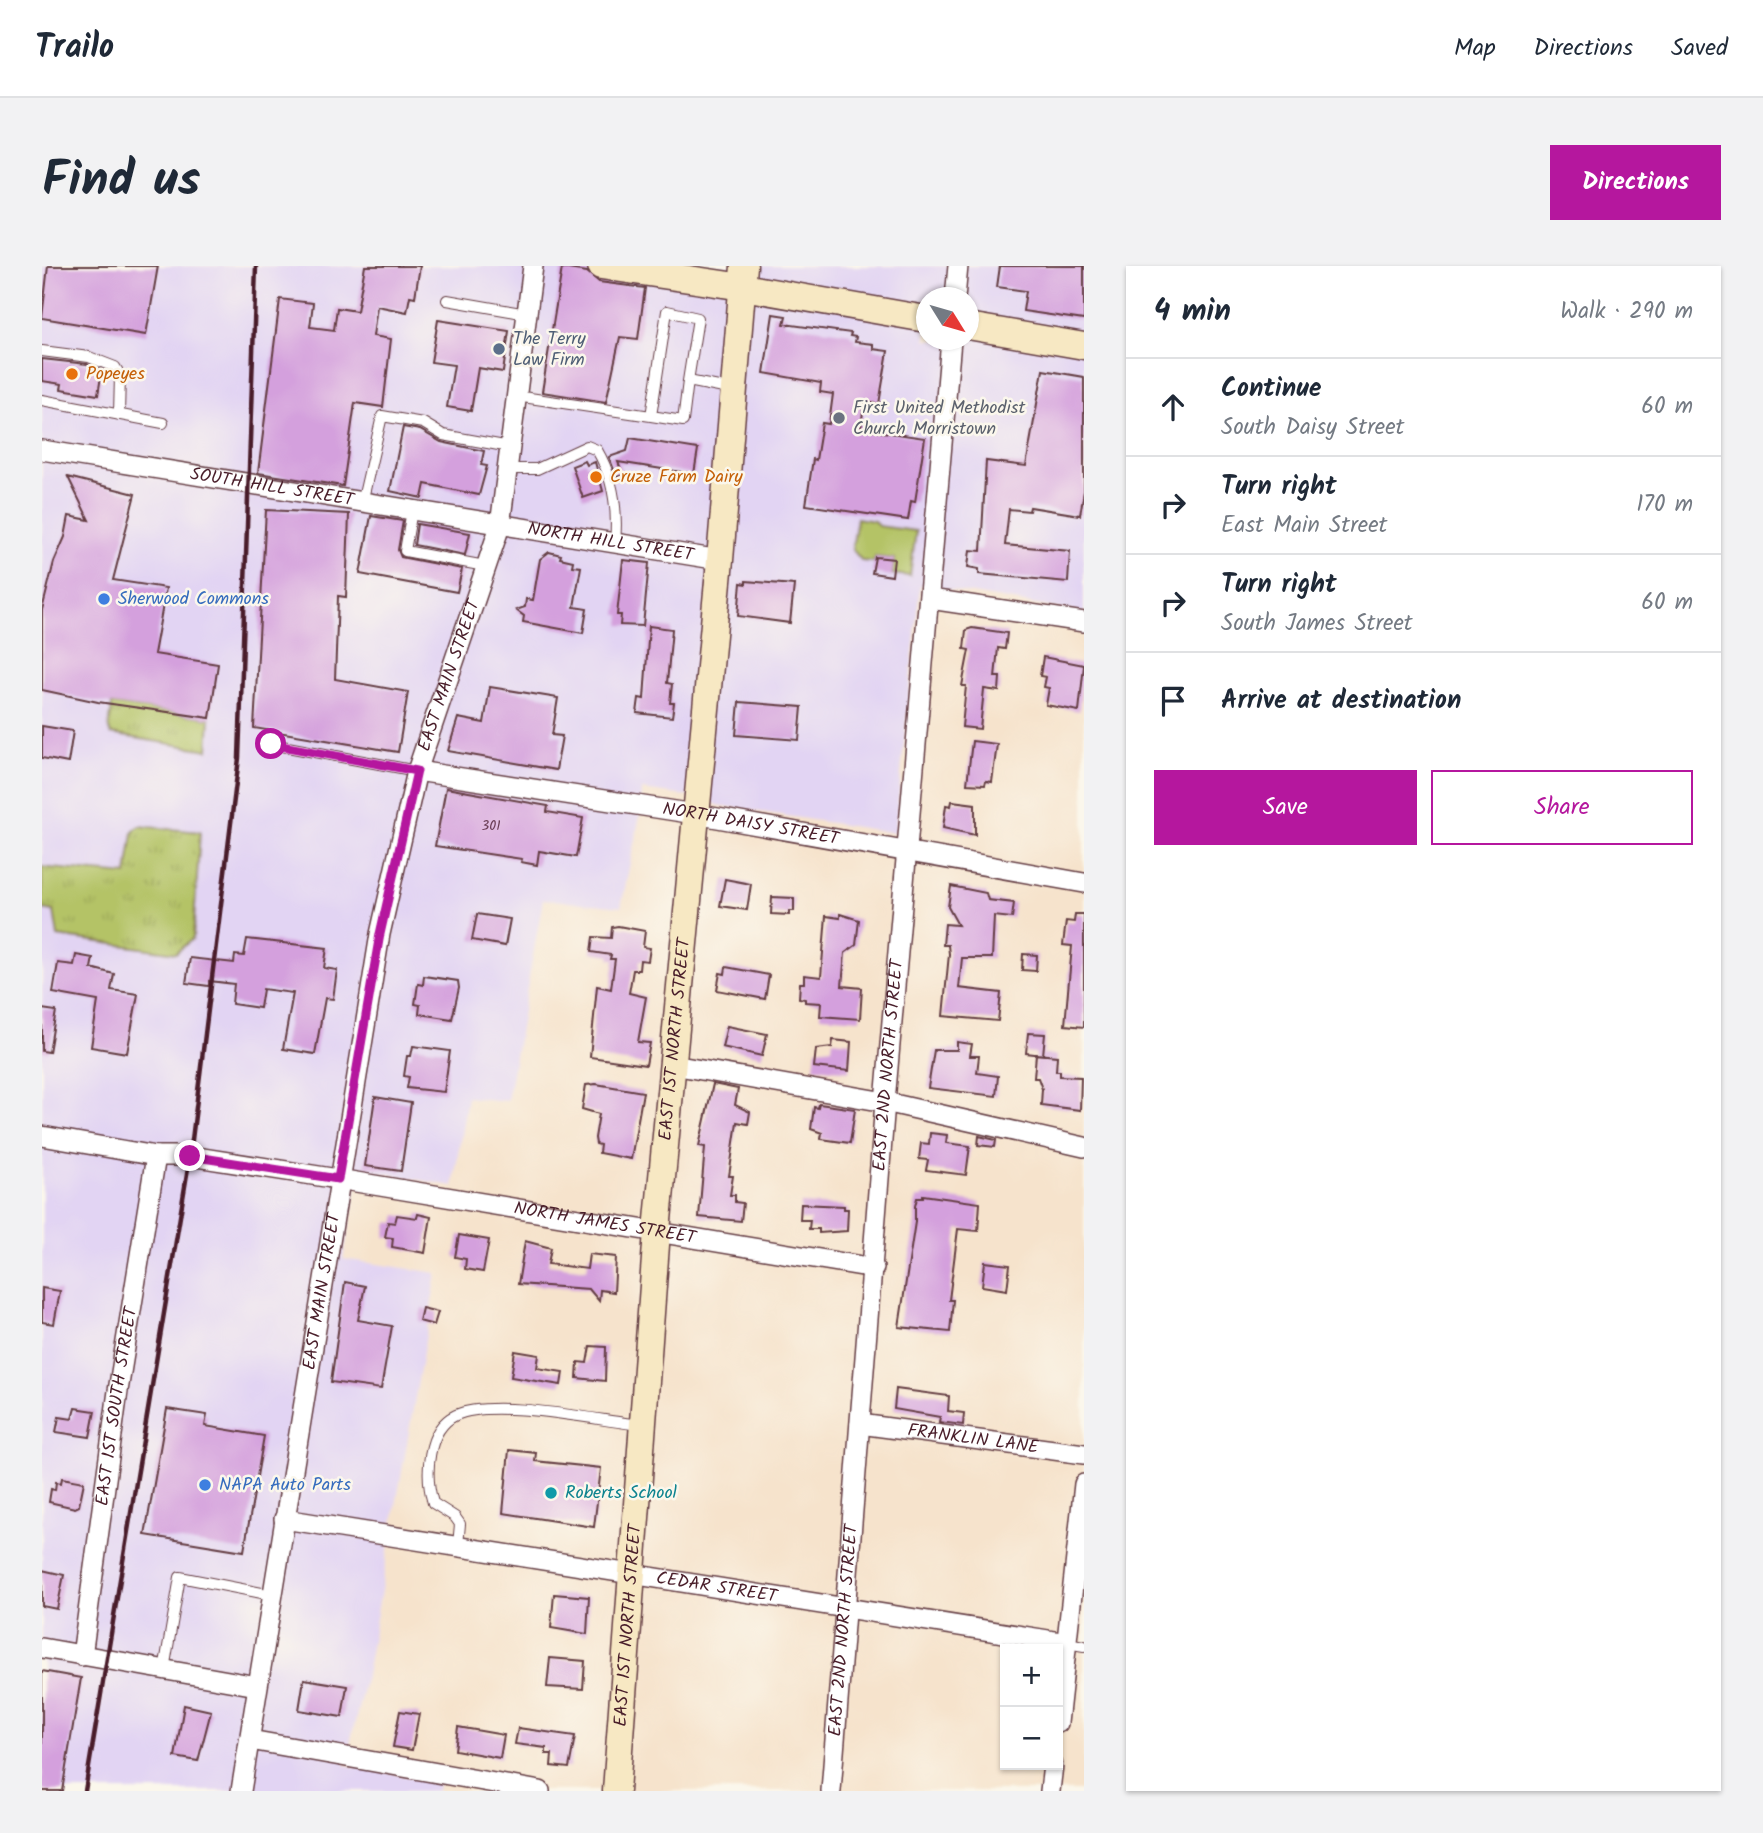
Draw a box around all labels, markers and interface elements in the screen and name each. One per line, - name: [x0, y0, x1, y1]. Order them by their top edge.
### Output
- text: Trailo: [35, 22, 114, 75]
- text: Map: [1454, 29, 1496, 68]
- text: Directions: [1534, 29, 1633, 68]
- text: Saved: [1671, 29, 1728, 68]
- text: Find us: [42, 143, 200, 221]
- button: Directions: [1550, 145, 1721, 220]
- north arrow: [916, 287, 979, 350]
- text: 4 min: [1154, 288, 1231, 336]
- text: Walk · 290 m: [1560, 294, 1693, 330]
- place label: The Terry Law Firm: [513, 325, 586, 375]
- marker: The Terry Law Firm: [491, 341, 507, 357]
- place label: Popeyes: [86, 360, 145, 389]
- marker: Popeyes: [64, 366, 80, 382]
- text: Continue: [1221, 368, 1322, 410]
- icon: ahead: [1154, 388, 1192, 426]
- text: 60 m: [1641, 389, 1693, 425]
- place label: First United Methodist Church Morristown: [853, 394, 1026, 444]
- marker: First United Methodist Church Morristown: [831, 410, 847, 426]
- text: South Daisy Street: [1221, 410, 1404, 446]
- street label: SOUTH HILL STREET: [188, 460, 357, 515]
- place label: Cruze Farm Dairy: [610, 463, 743, 492]
- text: Turn right: [1221, 466, 1337, 508]
- marker: Cruze Farm Dairy: [588, 469, 604, 485]
- icon: right: [1154, 486, 1192, 524]
- text: 170 m: [1636, 487, 1693, 523]
- text: East Main Street: [1221, 508, 1387, 544]
- street label: NORTH HILL STREET: [526, 515, 697, 570]
- text: Turn right: [1221, 564, 1337, 606]
- icon: right: [1154, 584, 1192, 622]
- place label: Sherwood Commons: [118, 585, 269, 614]
- text: 60 m: [1641, 585, 1693, 621]
- marker: Sherwood Commons: [96, 591, 112, 607]
- street label: EAST MAIN STREET: [410, 595, 489, 755]
- text: South James Street: [1221, 606, 1413, 642]
- text: Arrive at destination: [1221, 680, 1461, 722]
- icon: arrive: [1154, 682, 1192, 720]
- route start: [255, 728, 286, 759]
- button: Save: [1154, 770, 1417, 845]
- button: Share: [1431, 770, 1693, 845]
- street label: NORTH DAISY STREET: [661, 795, 843, 854]
- house number: 301: [481, 815, 501, 837]
- street label: EAST 1ST NORTH STREET: [651, 936, 699, 1142]
- street label: EAST 2ND NORTH STREET: [865, 957, 912, 1172]
- route end: [174, 1140, 205, 1171]
- street label: NORTH JAMES STREET: [512, 1194, 699, 1253]
- street label: EAST MAIN STREET: [295, 1210, 349, 1372]
- street label: EAST 1ST SOUTH STREET: [88, 1304, 146, 1508]
- street label: FRANKLIN LANE: [906, 1416, 1041, 1462]
- place label: NAPA Auto Parts: [219, 1471, 351, 1500]
- marker: NAPA Auto Parts: [197, 1477, 213, 1493]
- place label: Roberts School: [565, 1479, 678, 1508]
- marker: Roberts School: [543, 1485, 559, 1501]
- street label: EAST 1ST NORTH STREET: [606, 1522, 650, 1728]
- street label: EAST 2ND NORTH STREET: [821, 1522, 866, 1738]
- street label: CEDAR STREET: [654, 1564, 780, 1612]
- map controls: [1000, 1644, 1063, 1770]
- button: +: [1000, 1644, 1063, 1707]
- button: −: [1000, 1707, 1063, 1770]

